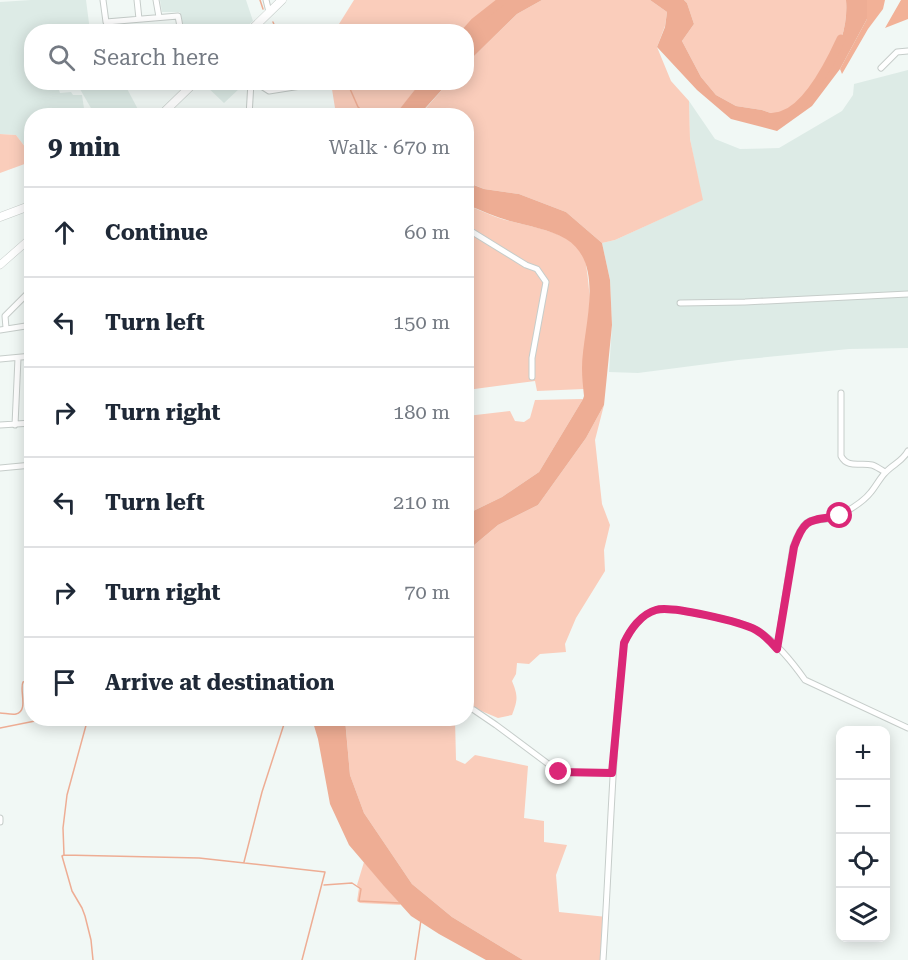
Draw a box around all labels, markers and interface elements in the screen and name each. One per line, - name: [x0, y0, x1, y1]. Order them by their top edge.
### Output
- search box: [24, 24, 474, 90]
- icon: search: [45, 41, 78, 74]
- text: Search here: [93, 45, 219, 70]
- text: 9 min: [48, 132, 120, 162]
- text: Walk · 670 m: [329, 135, 450, 159]
- icon: ahead: [48, 216, 81, 249]
- text: Continue: [105, 220, 208, 245]
- text: 60 m: [404, 220, 450, 244]
- icon: left: [48, 306, 81, 339]
- text: Turn left: [105, 310, 205, 335]
- text: 150 m: [393, 310, 450, 334]
- icon: right: [48, 396, 81, 429]
- text: Turn right: [105, 400, 220, 425]
- text: 180 m: [393, 400, 450, 424]
- icon: left: [48, 486, 81, 519]
- text: Turn left: [105, 490, 205, 515]
- text: 210 m: [393, 490, 450, 514]
- route start: [826, 502, 852, 528]
- icon: right: [48, 576, 81, 609]
- text: Turn right: [105, 580, 220, 605]
- text: 70 m: [404, 580, 450, 604]
- icon: arrive: [48, 666, 81, 699]
- text: Arrive at destination: [105, 670, 334, 695]
- map controls: [836, 726, 890, 942]
- button: +: [836, 726, 890, 780]
- route end: [545, 758, 571, 784]
- button: −: [836, 780, 890, 834]
- button: locate: [836, 834, 890, 888]
- button: layers: [836, 888, 890, 942]

